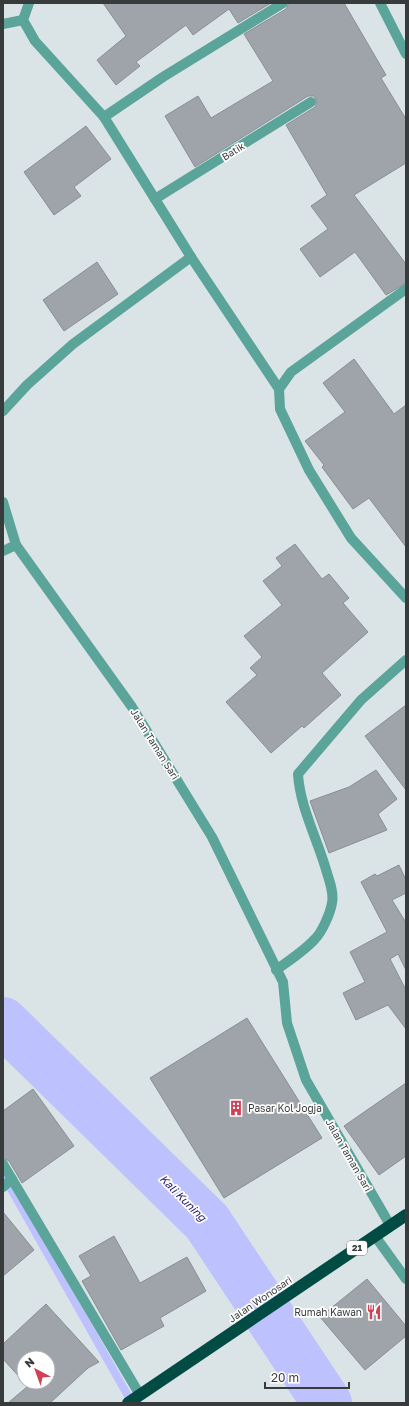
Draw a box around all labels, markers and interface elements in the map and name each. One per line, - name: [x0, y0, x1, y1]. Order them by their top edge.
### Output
- street label: Batik: [219, 139, 247, 163]
- street label: Jalan Taman Sari: [128, 706, 182, 782]
- building icon: Pasar Kol Jogja: [227, 1099, 245, 1117]
- place label: Pasar Kol Jogja: [248, 1102, 322, 1114]
- street label: Jalan Taman Sari: [323, 1117, 375, 1193]
- water label: Kali Kuning: [157, 1172, 210, 1225]
- road number: 21: [347, 1241, 367, 1255]
- street label: Jalan Wonosari: [226, 1273, 294, 1325]
- restaurant icon: Rumah Kawan: [365, 1303, 383, 1321]
- place label: Rumah Kawan: [294, 1306, 362, 1318]
- north arrow: [16, 1350, 56, 1390]
- text: N: [22, 1354, 37, 1370]
- scale bar: [265, 1364, 349, 1390]
- text: 20 m: [271, 1370, 299, 1385]

